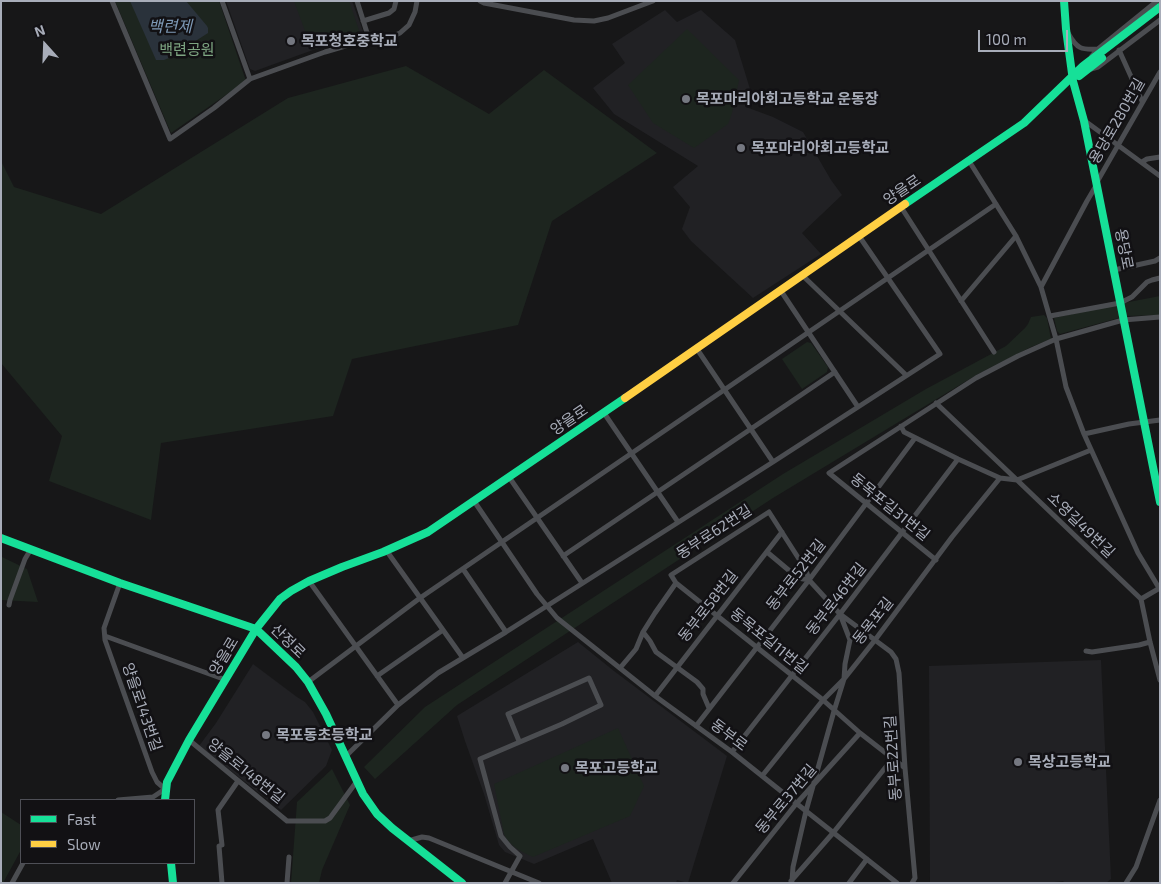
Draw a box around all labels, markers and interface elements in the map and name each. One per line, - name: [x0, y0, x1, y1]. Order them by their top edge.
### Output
- water label: 백련제: [148, 17, 192, 37]
- north arrow: [20, 20, 70, 70]
- scale bar: [981, 20, 1071, 52]
- text: N: [32, 21, 47, 40]
- text: 100 m: [986, 30, 1027, 48]
- place label: 목포청호중학교: [301, 32, 398, 50]
- marker: 목포청호중학교: [285, 35, 297, 47]
- park label: 백련공원: [159, 41, 215, 59]
- street label: 용당로280번길: [1085, 75, 1149, 167]
- place label: 목포마리아회고등학교 운동장: [696, 90, 879, 108]
- marker: 목포마리아회고등학교 운동장: [680, 93, 692, 105]
- place label: 목포마리아회고등학교: [751, 139, 889, 157]
- marker: 목포마리아회고등학교: [735, 142, 747, 154]
- street label: 양을로: [880, 171, 924, 209]
- street label: 용당로: [1111, 227, 1137, 271]
- street label: 양을로: [547, 401, 591, 439]
- street label: 동목포길31번길: [847, 469, 933, 545]
- street label: 소영길49번길: [1044, 488, 1118, 562]
- street label: 동부로62번길: [673, 501, 755, 563]
- street label: 동부로52번길: [763, 536, 829, 614]
- street label: 동부로46번길: [802, 559, 870, 639]
- street label: 동부로58번길: [674, 567, 742, 645]
- street label: 동목포길: [849, 594, 897, 648]
- street label: 동목포길11번길: [727, 604, 811, 678]
- street label: 산정로: [267, 620, 309, 662]
- street label: 양을로: [206, 634, 242, 678]
- street label: 양을로143번길: [118, 660, 166, 754]
- street label: 동부로: [707, 715, 751, 755]
- street label: 동부로22번길: [881, 715, 905, 801]
- place label: 목포동초등학교: [276, 726, 373, 744]
- marker: 목포동초등학교: [260, 729, 272, 741]
- street label: 양을로148번길: [204, 735, 288, 807]
- place label: 목상고등학교: [1028, 753, 1111, 771]
- marker: 목상고등학교: [1012, 756, 1024, 768]
- place label: 목포고등학교: [575, 759, 658, 777]
- street label: 동부로37번길: [752, 761, 820, 837]
- marker: 목포고등학교: [559, 762, 571, 774]
- legend: [20, 799, 195, 864]
- text: Fast: [67, 810, 96, 828]
- text: Slow: [67, 835, 101, 853]

